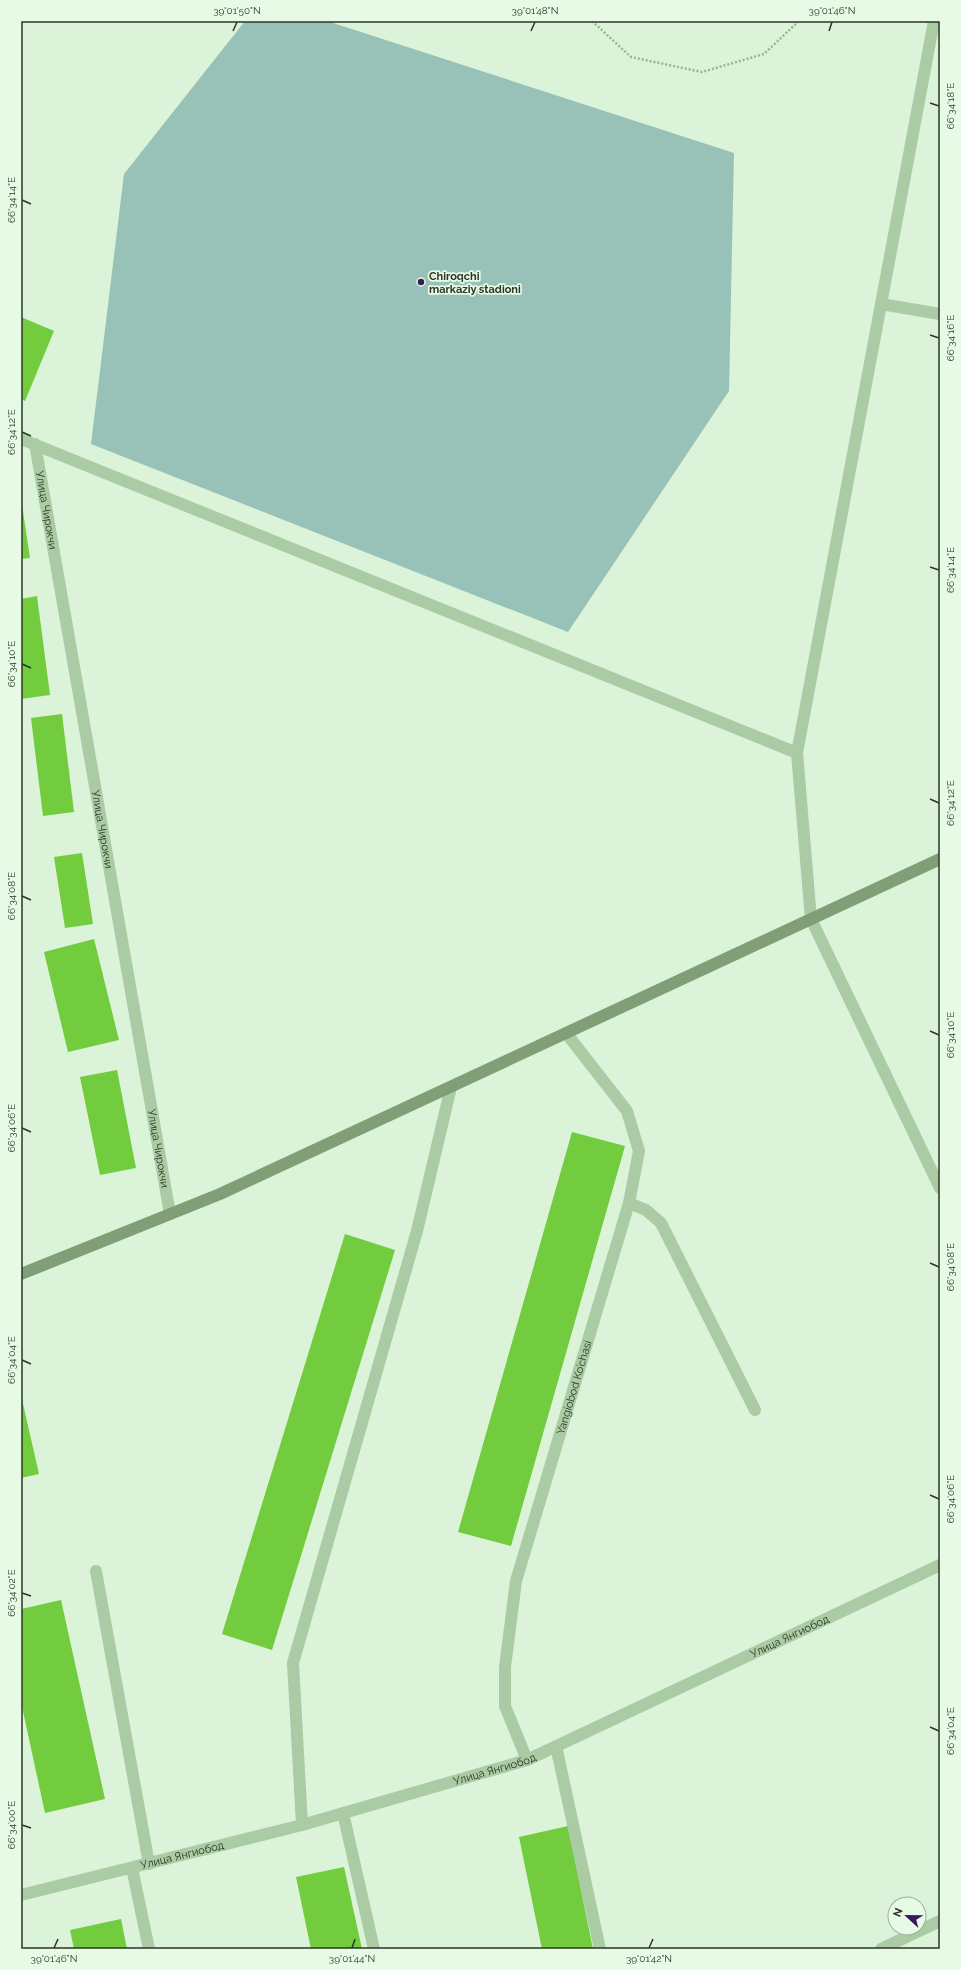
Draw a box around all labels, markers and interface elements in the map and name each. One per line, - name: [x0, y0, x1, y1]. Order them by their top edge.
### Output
- text: 39°01'50"N: [213, 5, 261, 16]
- text: 39°01'48"N: [512, 5, 558, 16]
- text: 39°01'46"N: [809, 5, 855, 16]
- text: 66°34'18"E: [945, 83, 956, 129]
- text: 66°34'14"E: [6, 177, 17, 223]
- place label: Chiroqchi markaziy stadioni: [429, 270, 521, 296]
- marker: Chiroqchi markaziy stadioni: [416, 277, 426, 287]
- text: 66°34'16"E: [945, 315, 956, 361]
- text: 66°34'12"E: [6, 409, 17, 455]
- street label: Улица Чирокчи: [33, 470, 59, 550]
- text: 66°34'14"E: [945, 547, 956, 593]
- text: 66°34'10"E: [6, 641, 17, 687]
- text: 66°34'12"E: [945, 780, 956, 826]
- street label: Улица Чирокчи: [89, 789, 115, 869]
- text: 66°34'08"E: [6, 872, 17, 920]
- text: 66°34'10"E: [945, 1012, 956, 1058]
- text: 66°34'06"E: [6, 1104, 17, 1152]
- street label: Улица Чирокчи: [145, 1108, 171, 1189]
- text: 66°34'08"E: [945, 1243, 956, 1291]
- text: 66°34'04"E: [6, 1336, 17, 1384]
- street label: Yangiobod Ko’chasi: [554, 1339, 595, 1436]
- text: 66°34'06"E: [945, 1475, 956, 1523]
- text: 66°34'02"E: [6, 1569, 17, 1617]
- street label: Улица Янгиобод: [748, 1612, 832, 1661]
- text: 66°34'04"E: [945, 1707, 956, 1755]
- street label: Улица Янгиобод: [452, 1751, 539, 1788]
- text: 66°34'00"E: [6, 1801, 17, 1849]
- street label: Улица Янгиобод: [139, 1839, 226, 1872]
- north arrow: [887, 1896, 927, 1936]
- text: N: [891, 1906, 906, 1919]
- text: 39°01'46"N: [31, 1953, 77, 1964]
- text: 39°01'44"N: [329, 1953, 375, 1964]
- text: 39°01'42"N: [626, 1953, 672, 1964]

